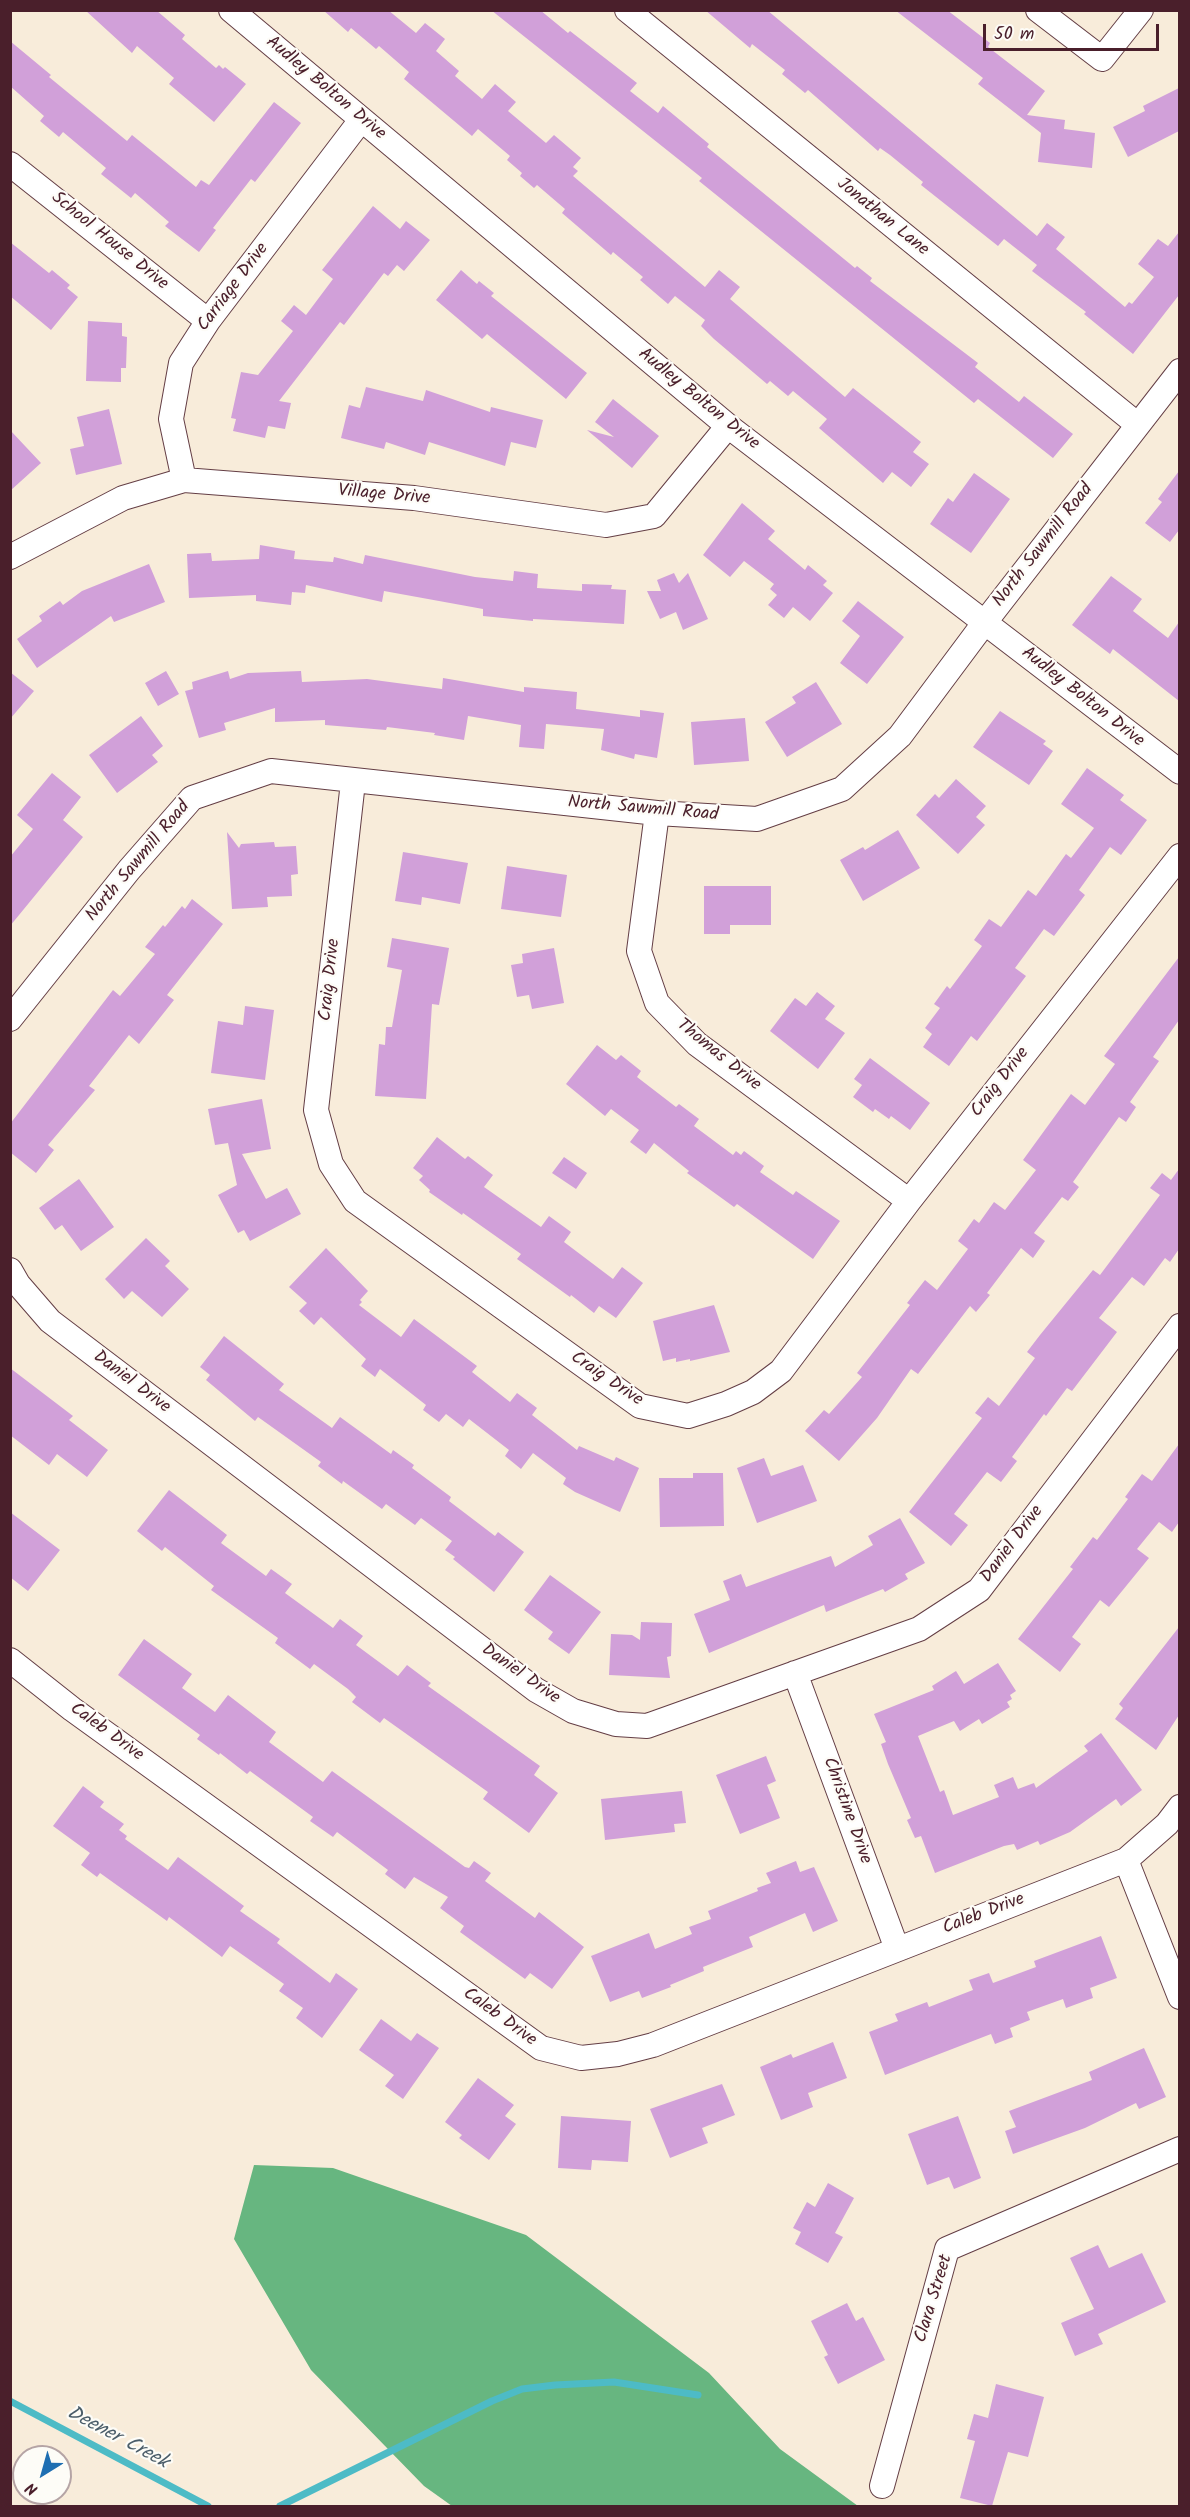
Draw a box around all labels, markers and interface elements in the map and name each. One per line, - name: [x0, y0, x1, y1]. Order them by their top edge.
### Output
- scale bar: [986, 12, 1162, 50]
- text: 50 m: [994, 20, 1034, 49]
- street label: Audley Bolton Drive: [261, 32, 389, 146]
- street label: Jonathan Lane: [832, 174, 932, 262]
- street label: School House Drive: [46, 188, 172, 296]
- street label: Carriage Drive: [194, 239, 274, 337]
- street label: Audley Bolton Drive: [633, 344, 763, 456]
- street label: North Sawmill Road: [989, 480, 1099, 612]
- street label: Village Drive: [337, 481, 431, 511]
- street label: Audley Bolton Drive: [1016, 643, 1148, 753]
- street label: North Sawmill Road: [567, 793, 719, 827]
- street label: North Sawmill Road: [82, 797, 196, 927]
- street label: Craig Drive: [316, 938, 346, 1022]
- street label: Thomas Drive: [671, 1015, 765, 1097]
- street label: Craig Drive: [967, 1044, 1035, 1122]
- street label: Daniel Drive: [88, 1347, 174, 1419]
- street label: Craig Drive: [566, 1348, 646, 1412]
- street label: Daniel Drive: [977, 1502, 1049, 1588]
- street label: Daniel Drive: [476, 1640, 564, 1710]
- street label: Caleb Drive: [65, 1699, 147, 1767]
- street label: Christine Drive: [817, 1755, 875, 1867]
- street label: Caleb Drive: [940, 1890, 1028, 1940]
- street label: Caleb Drive: [458, 1984, 540, 2052]
- street label: Clara Street: [911, 2252, 959, 2346]
- water label: Deener Creek: [62, 2402, 172, 2476]
- north arrow: [12, 2445, 72, 2505]
- text: N: [21, 2475, 44, 2501]

